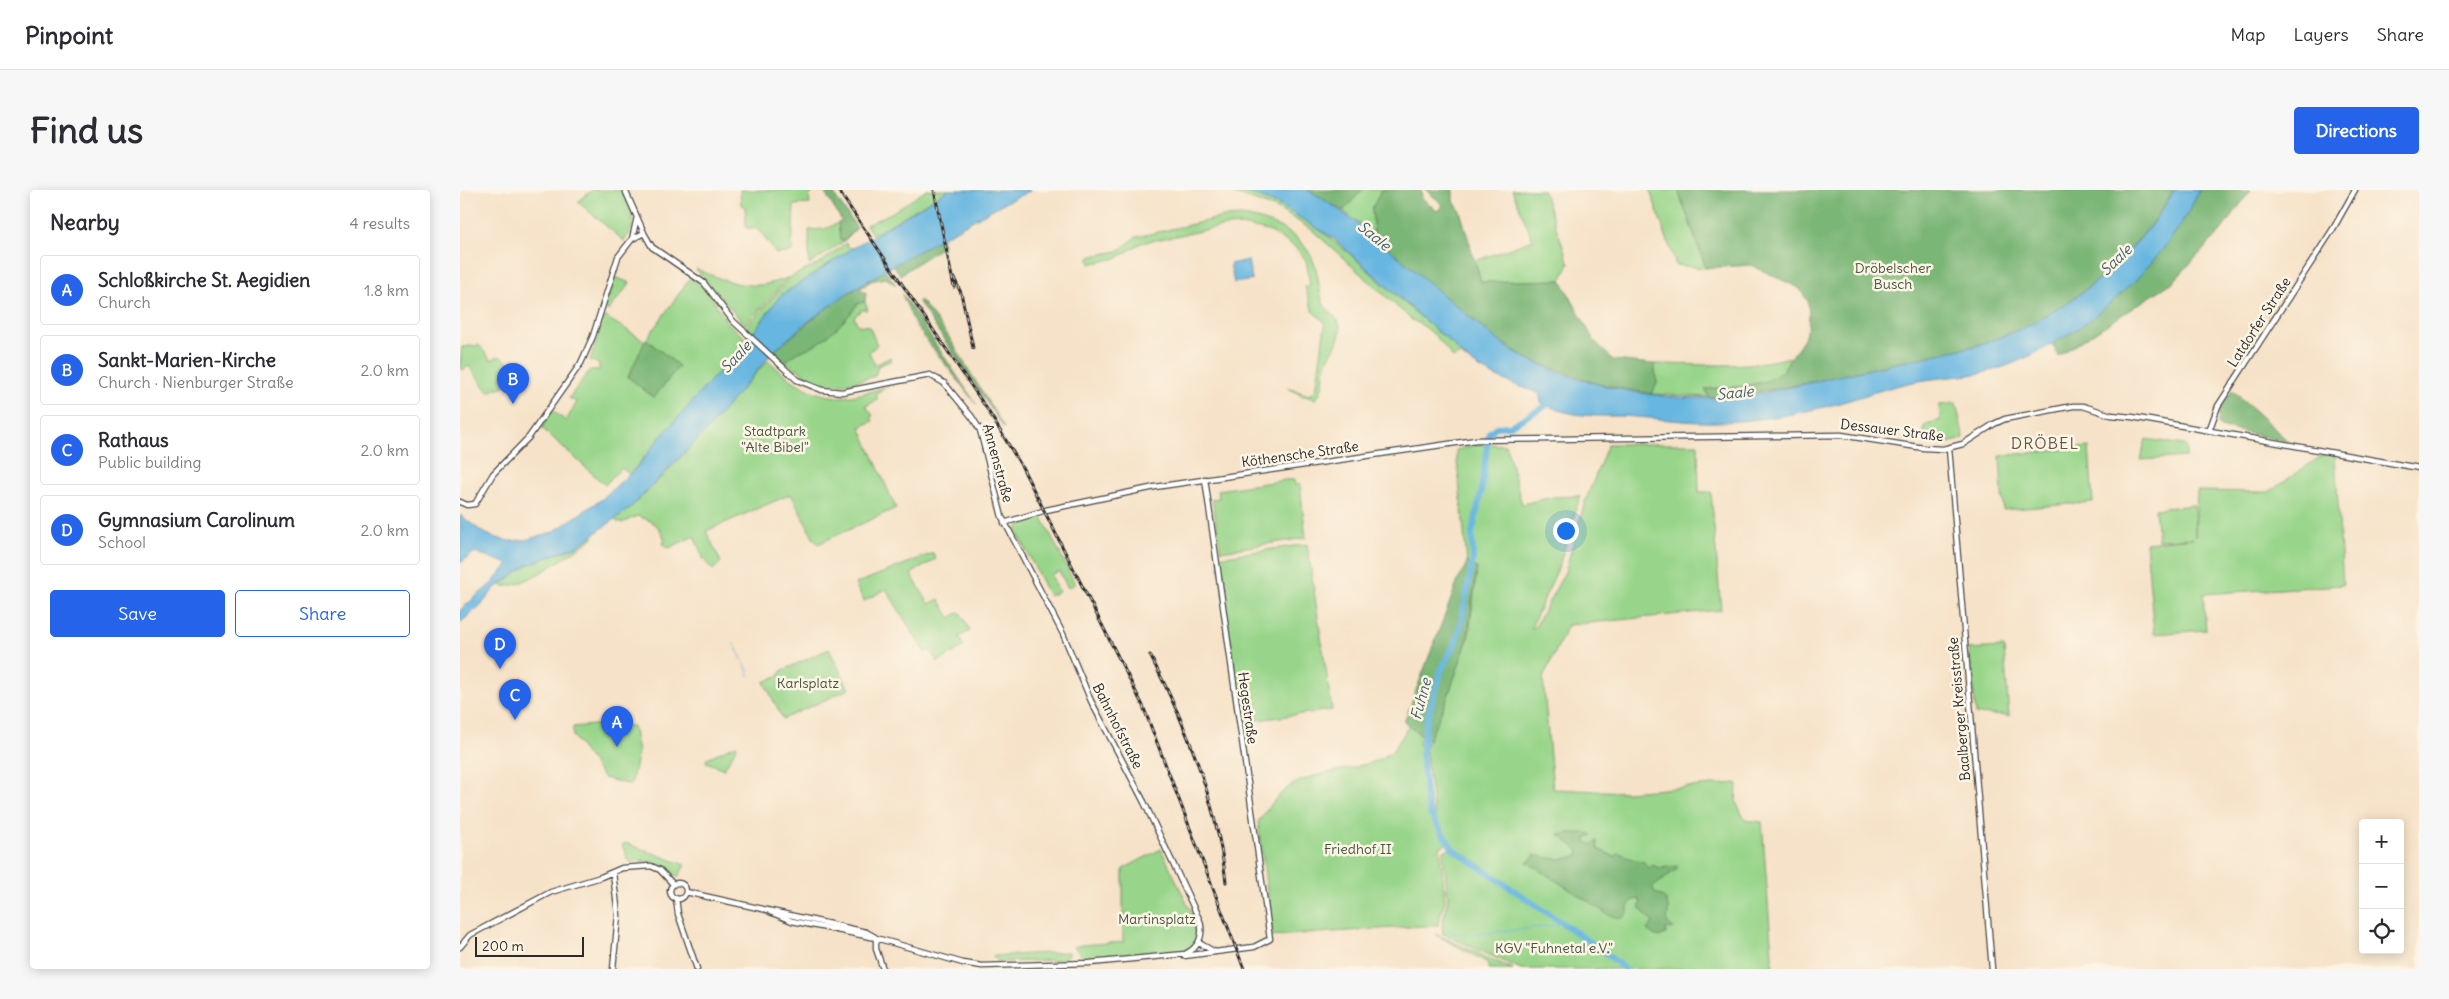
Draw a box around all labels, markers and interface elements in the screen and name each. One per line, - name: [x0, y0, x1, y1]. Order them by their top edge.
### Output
- text: Pinpoint: [25, 20, 113, 50]
- text: Map: [2230, 23, 2265, 46]
- text: Layers: [2293, 23, 2349, 46]
- text: Share: [2377, 23, 2424, 46]
- button: Directions: [2294, 107, 2419, 154]
- text: Find us: [30, 108, 143, 152]
- text: Nearby: [50, 209, 120, 236]
- text: 4 results: [349, 213, 410, 233]
- water label: Saale: [1354, 217, 1395, 255]
- water label: Saale: [2096, 239, 2136, 279]
- park label: Dröbelscher Busch: [1855, 259, 1932, 293]
- text: Schloßkirche St. Aegidien: [98, 268, 310, 292]
- street label: Latdorfer Straße: [2223, 274, 2295, 370]
- text: A: [62, 280, 72, 300]
- text: 1.8 km: [364, 280, 409, 300]
- text: Church: [98, 292, 151, 312]
- water label: Saale: [716, 336, 756, 377]
- text: Sankt-Marien-Kirche: [98, 348, 276, 372]
- text: B: [62, 360, 72, 380]
- text: 2.0 km: [360, 360, 409, 380]
- pin: B: [497, 363, 529, 404]
- text: Church · Nienburger Straße: [98, 372, 294, 392]
- water label: Saale: [1716, 381, 1755, 404]
- street label: Dessauer Straße: [1839, 415, 1945, 445]
- park label: Stadtpark "Alte Bibel": [741, 422, 809, 456]
- street label: Annenstraße: [979, 422, 1017, 504]
- text: Rathaus: [98, 428, 169, 452]
- district label: DRÖBEL: [2011, 433, 2079, 453]
- street label: Köthensche Straße: [1240, 437, 1360, 471]
- text: C: [62, 440, 72, 460]
- text: 2.0 km: [360, 440, 409, 460]
- text: Public building: [98, 452, 201, 472]
- text: Gymnasium Carolinum: [98, 508, 295, 532]
- your location: [1553, 518, 1579, 544]
- text: D: [61, 520, 73, 540]
- text: 2.0 km: [360, 520, 409, 540]
- text: School: [98, 532, 146, 552]
- button: Save: [50, 590, 225, 637]
- button: Share: [235, 590, 410, 637]
- pin: D: [484, 628, 516, 669]
- street label: Baalberger Kreisstraße: [1944, 636, 1974, 782]
- street label: Hegestraße: [1234, 671, 1262, 745]
- park label: Karlsplatz: [777, 674, 839, 692]
- water label: Fuhne: [1406, 675, 1435, 722]
- pin: C: [499, 679, 531, 720]
- street label: Bahnhofstraße: [1089, 680, 1147, 772]
- pin: A: [601, 706, 633, 747]
- map controls: [2359, 819, 2404, 954]
- button: +: [2359, 819, 2404, 864]
- park label: Friedhof II: [1324, 840, 1392, 858]
- button: −: [2359, 864, 2404, 909]
- button: locate: [2359, 909, 2404, 954]
- park label: Martinsplatz: [1118, 910, 1196, 928]
- scale bar: [475, 934, 584, 957]
- text: 200 m: [482, 937, 524, 955]
- park label: KGV "Fuhnetal e.V.": [1495, 939, 1613, 957]

